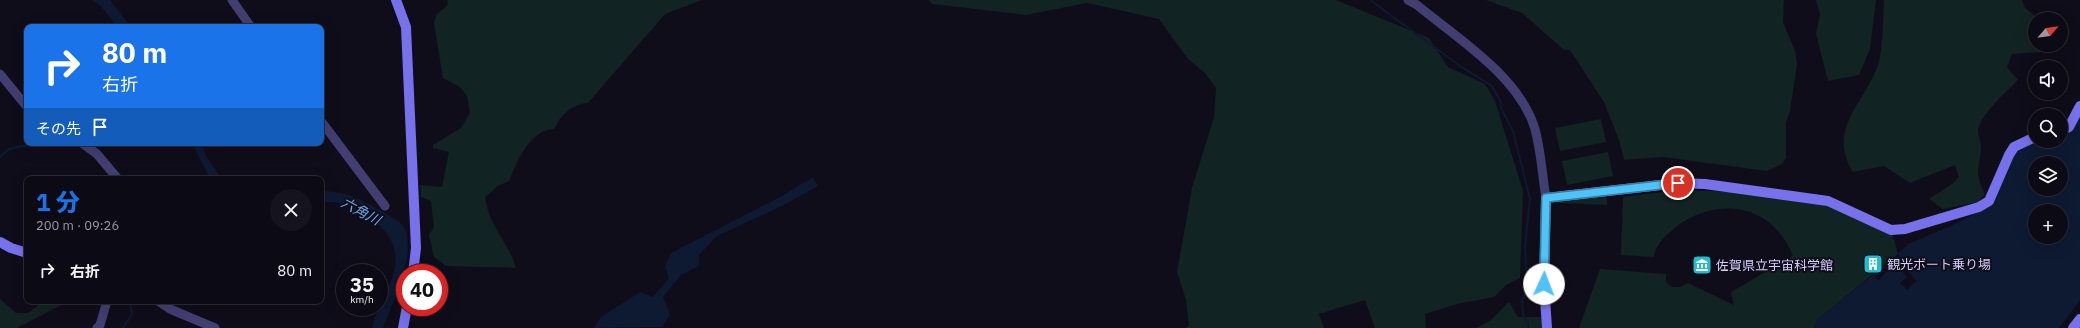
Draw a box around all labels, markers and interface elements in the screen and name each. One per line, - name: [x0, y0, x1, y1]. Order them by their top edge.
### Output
- north arrow: [2028, 12, 2068, 52]
- map controls: [2028, 12, 2068, 244]
- text: 80 m: [102, 34, 167, 71]
- icon: right: [36, 40, 88, 92]
- button: sound: [2028, 60, 2068, 100]
- text: 右折: [102, 73, 138, 96]
- button: search: [2028, 108, 2068, 148]
- icon: arrive: [89, 116, 111, 138]
- text: その先: [36, 119, 81, 138]
- button: layers: [2028, 156, 2068, 196]
- pin: [1661, 166, 1695, 200]
- icon: arrive: [1667, 172, 1689, 194]
- text: 1 分: [36, 186, 80, 218]
- button: close: [270, 189, 312, 231]
- water label: 六角川: [338, 193, 386, 230]
- button: +: [2028, 204, 2068, 244]
- text: 200 m · 09:26: [36, 217, 119, 234]
- building icon: 観光ボート乗り場: [1862, 253, 1884, 275]
- museum icon: 佐賀県立宇宙科学館: [1691, 254, 1713, 276]
- place label: 観光ボート乗り場: [1887, 256, 1991, 273]
- place label: 佐賀県立宇宙科学館: [1716, 257, 1833, 274]
- icon: right: [36, 259, 58, 281]
- text: 80 m: [277, 261, 312, 280]
- text: 右折: [70, 262, 100, 281]
- position arrow: [1523, 263, 1565, 305]
- speed limit sign: 40: [396, 264, 448, 316]
- text: 35: [350, 271, 374, 298]
- text: km/h: [350, 293, 374, 306]

